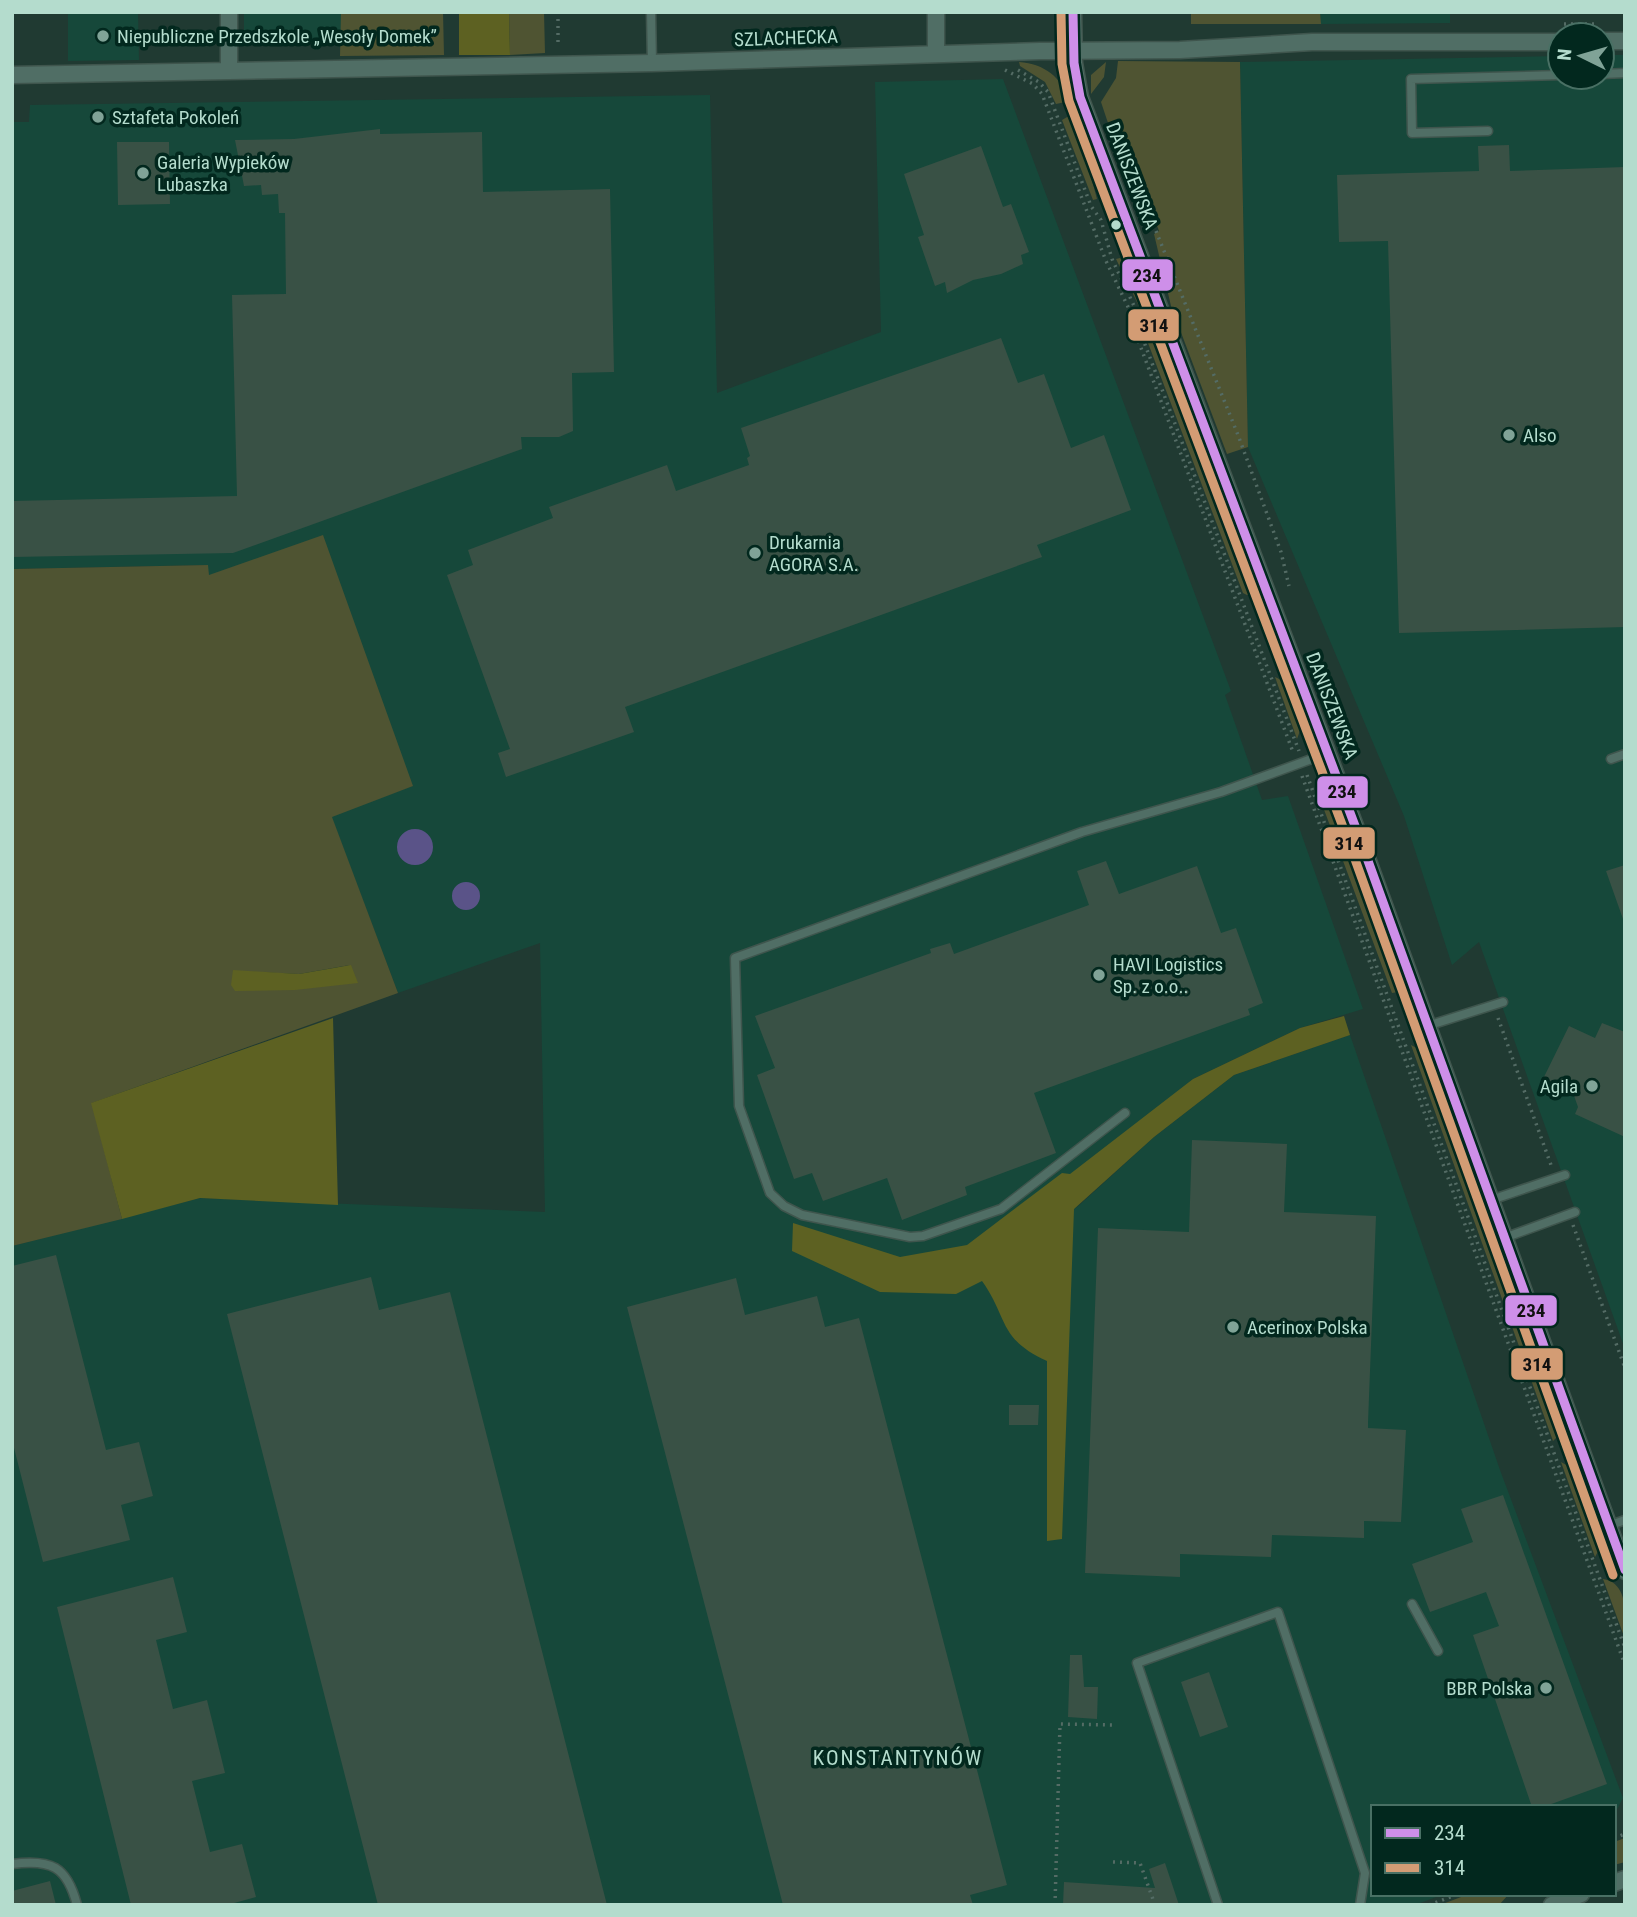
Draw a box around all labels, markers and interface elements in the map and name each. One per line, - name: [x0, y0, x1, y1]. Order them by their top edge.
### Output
- north arrow: [1546, 21, 1616, 91]
- place label: Niepubliczne Przedszkole „Wesoły Domek”: [117, 25, 437, 48]
- street label: SZLACHECKA: [734, 25, 838, 51]
- marker: Niepubliczne Przedszkole „Wesoły Domek”: [95, 28, 111, 44]
- text: N: [1553, 48, 1577, 61]
- place label: Sztafeta Pokoleń: [112, 106, 239, 129]
- marker: Sztafeta Pokoleń: [90, 109, 106, 125]
- street label: DANISZEWSKA: [1101, 119, 1163, 233]
- place label: Galeria Wypieków Lubaszka: [157, 151, 290, 196]
- marker: Galeria Wypieków Lubaszka: [135, 165, 151, 181]
- unlabelled marker: [1109, 218, 1123, 232]
- line badge: 234: [1121, 258, 1174, 292]
- text: 234: [1133, 264, 1161, 287]
- line badge: 314: [1127, 308, 1180, 342]
- text: 314: [1140, 314, 1168, 337]
- place label: Also: [1523, 424, 1557, 447]
- marker: Also: [1501, 427, 1517, 443]
- place label: Drukarnia AGORA S.A.: [769, 531, 859, 576]
- marker: Drukarnia AGORA S.A.: [747, 545, 763, 561]
- street label: DANISZEWSKA: [1301, 649, 1363, 763]
- line badge: 234: [1316, 775, 1369, 809]
- text: 234: [1328, 780, 1356, 803]
- line badge: 314: [1322, 826, 1376, 860]
- text: 314: [1335, 832, 1363, 855]
- place label: HAVI Logistics Sp. z o.o..: [1113, 953, 1223, 998]
- marker: HAVI Logistics Sp. z o.o..: [1091, 967, 1107, 983]
- place label: Agila: [1540, 1075, 1578, 1098]
- marker: Agila: [1584, 1078, 1600, 1094]
- line badge: 234: [1504, 1294, 1558, 1327]
- text: 234: [1517, 1299, 1545, 1322]
- place label: Acerinox Polska: [1247, 1316, 1368, 1339]
- marker: Acerinox Polska: [1225, 1319, 1241, 1335]
- line badge: 314: [1510, 1347, 1564, 1381]
- text: 314: [1523, 1353, 1551, 1376]
- place label: BBR Polska: [1446, 1677, 1532, 1700]
- marker: BBR Polska: [1538, 1680, 1554, 1696]
- district label: KONSTANTYNÓW: [813, 1746, 983, 1770]
- legend: [1371, 1805, 1616, 1896]
- text: 234: [1434, 1821, 1465, 1845]
- text: 314: [1434, 1856, 1465, 1880]

